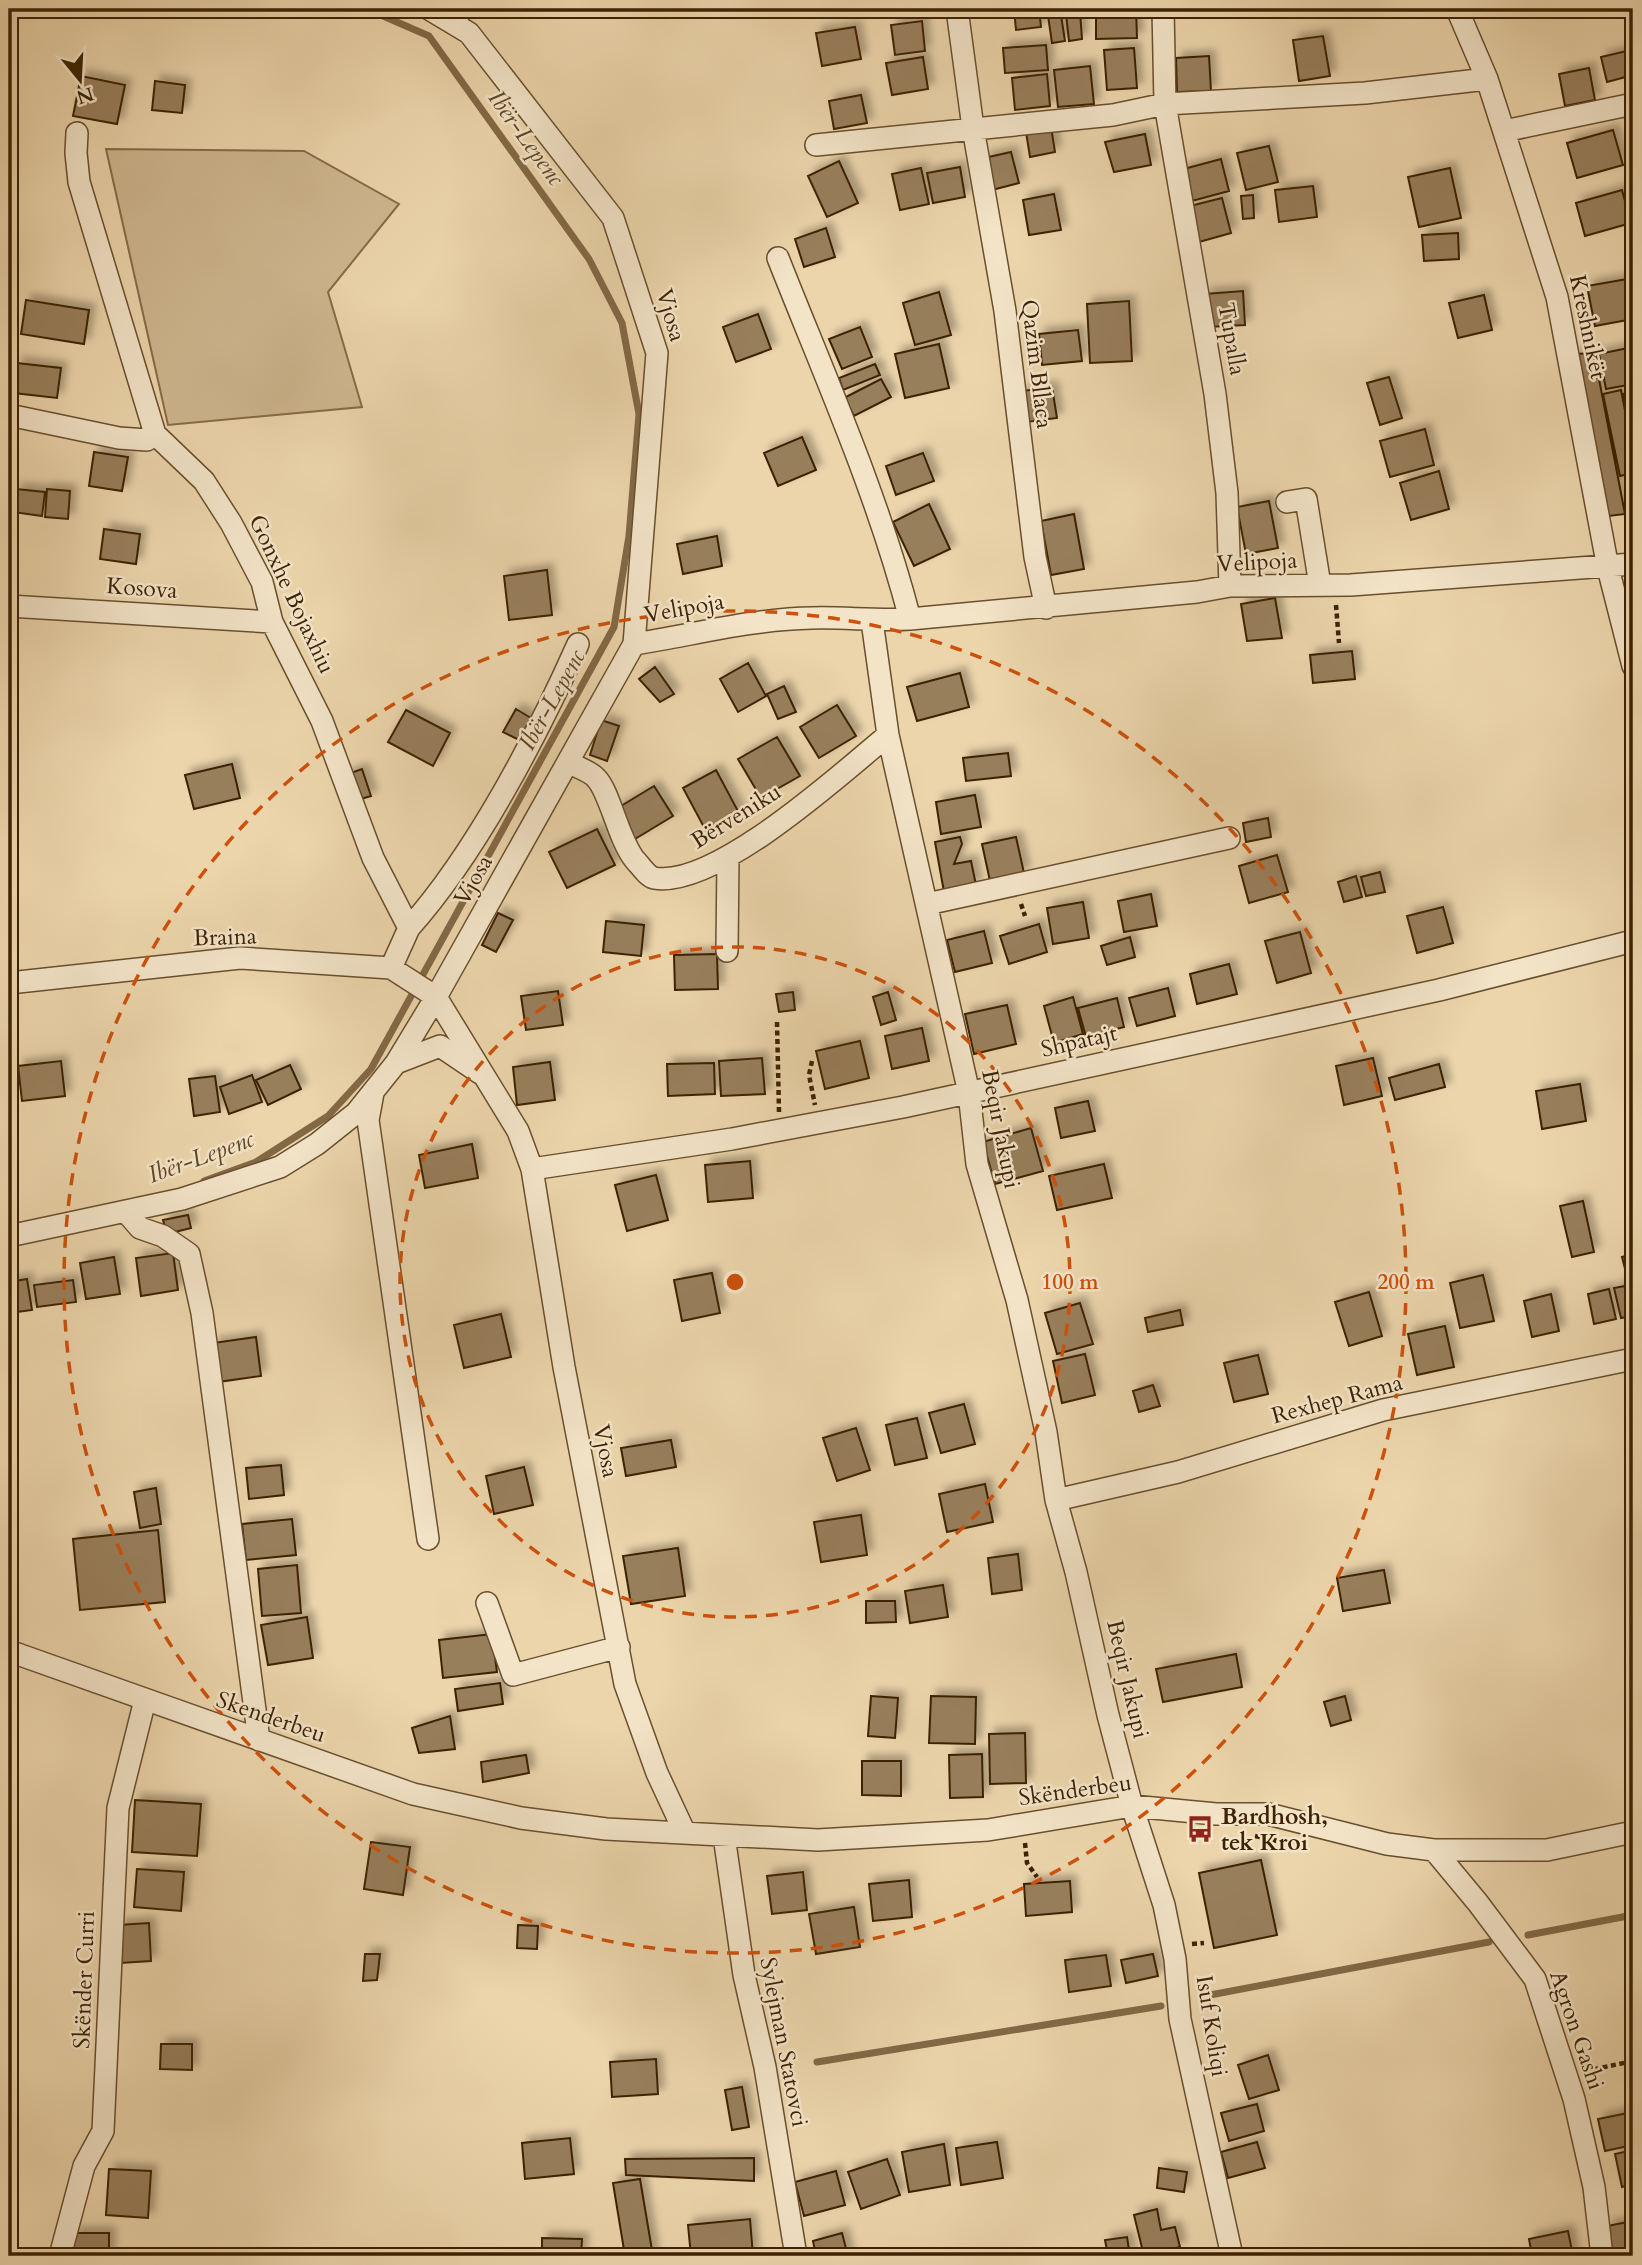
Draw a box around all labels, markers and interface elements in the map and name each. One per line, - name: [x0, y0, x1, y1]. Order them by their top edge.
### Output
- north arrow: [46, 46, 116, 116]
- text: N: [73, 80, 97, 110]
- water label: Ibër-Lepenc: [480, 84, 572, 193]
- street label: Kreshnikët: [1562, 272, 1614, 382]
- street label: Vjosa: [649, 285, 693, 345]
- street label: Qazim Bllaca: [1014, 298, 1060, 430]
- street label: Tupalla: [1210, 300, 1254, 378]
- street label: Gonxhe Bojaxhiu: [242, 510, 342, 678]
- street label: Velipoja: [1216, 544, 1298, 580]
- street label: Kosova: [105, 570, 179, 606]
- street label: Velipoja: [642, 586, 727, 630]
- water label: Ibër-Lepenc: [511, 644, 593, 756]
- street label: Bërveniku: [685, 776, 787, 856]
- street label: Vjosa: [446, 849, 500, 911]
- street label: Braina: [193, 920, 257, 954]
- street label: Shpatajt: [1038, 1017, 1120, 1065]
- street label: Beqir Jakupi: [974, 1067, 1028, 1191]
- water label: Ibër-Lepenc: [143, 1123, 259, 1191]
- text: 100 m: [1041, 1268, 1099, 1297]
- text: 200 m: [1377, 1268, 1435, 1297]
- centre of rings: [723, 1270, 747, 1294]
- street label: Rexhep Rama: [1268, 1367, 1406, 1431]
- street label: Vjosa: [586, 1422, 626, 1480]
- street label: Beqir Jakupi: [1099, 1617, 1157, 1741]
- street label: Skenderbeu: [212, 1684, 330, 1750]
- street label: Skënderbeu: [1016, 1767, 1134, 1813]
- place label: Bardhosh, tek Kroi: [1221, 1801, 1328, 1858]
- bus stop icon: Bardhosh, tek Kroi: [1185, 1814, 1215, 1844]
- street label: Skënder Curri: [66, 1910, 102, 2050]
- street label: Sylejman Statovci: [752, 1955, 816, 2129]
- street label: Agron Gashi: [1542, 1966, 1612, 2094]
- street label: Isuf Koliqi: [1189, 1973, 1235, 2079]

